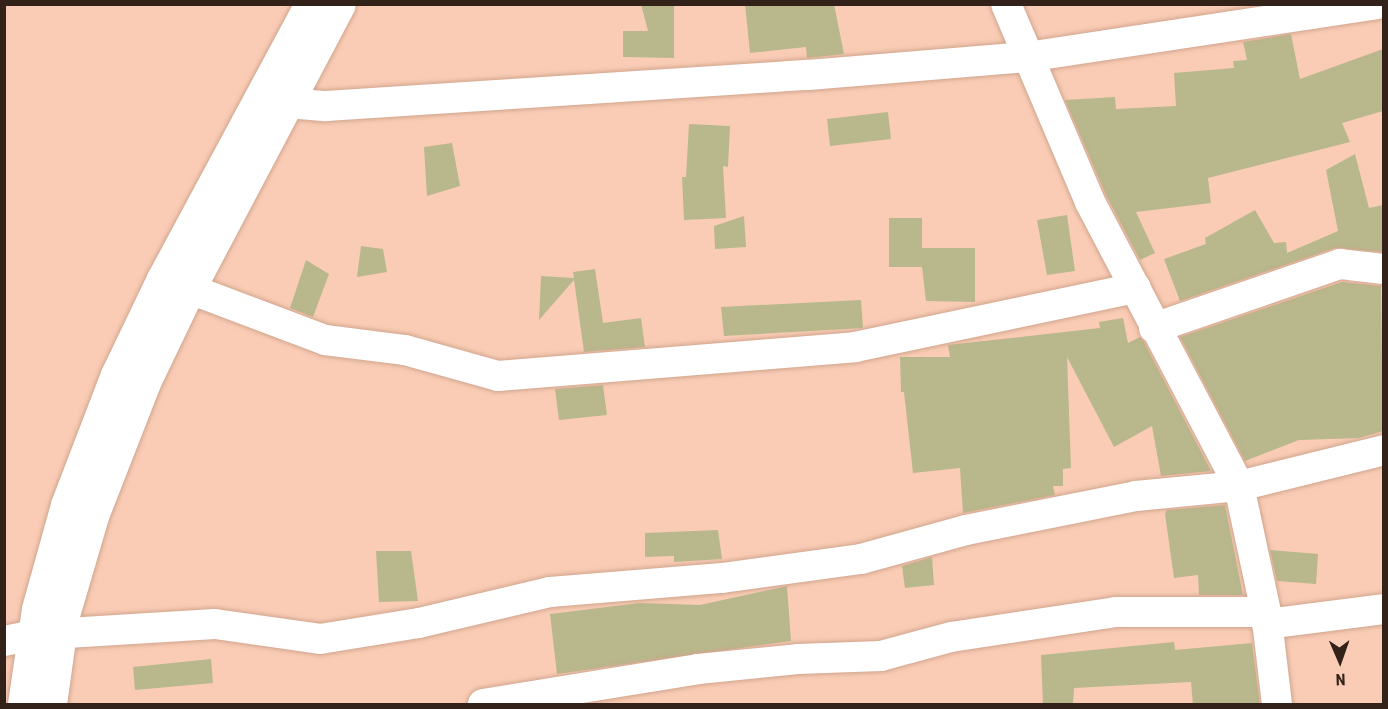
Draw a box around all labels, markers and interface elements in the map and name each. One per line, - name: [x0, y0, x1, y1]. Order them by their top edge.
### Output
- north arrow: [1310, 631, 1370, 691]
- text: N: [1335, 670, 1346, 689]

